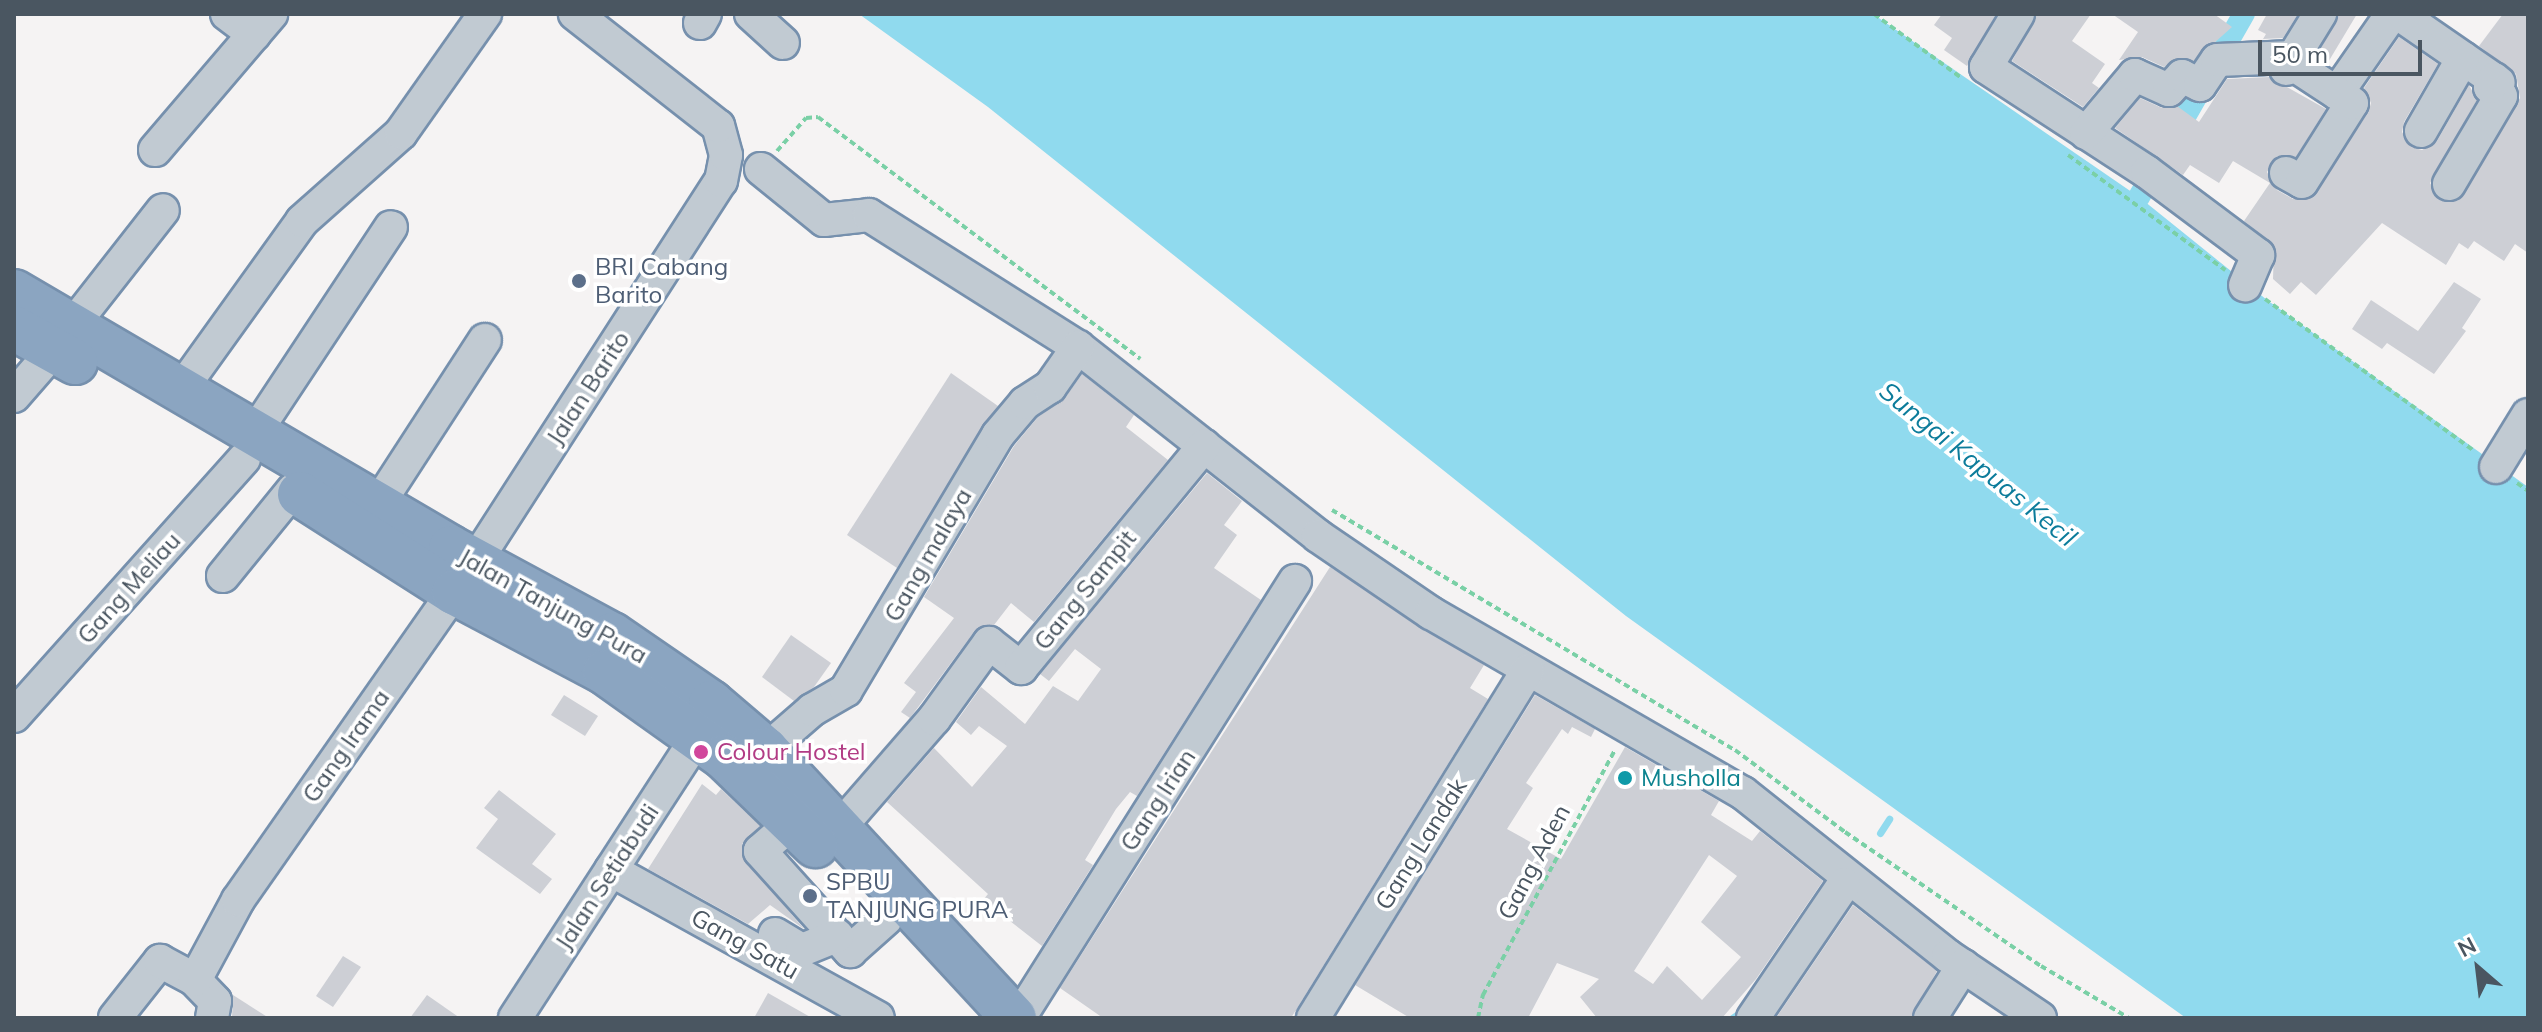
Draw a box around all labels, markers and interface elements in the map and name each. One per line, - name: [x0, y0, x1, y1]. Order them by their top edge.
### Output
- scale bar: [2262, 24, 2426, 74]
- text: 50 m: [2272, 39, 2328, 69]
- place label: BRI Cabang Barito: [595, 253, 728, 309]
- marker: BRI Cabang Barito: [570, 272, 588, 290]
- street label: Jalan Barito: [541, 326, 635, 450]
- water label: Sungai Kapuas Kecil: [1873, 375, 2083, 553]
- street label: Gang malaya: [878, 483, 978, 627]
- street label: Gang Sampit: [1028, 524, 1142, 656]
- street label: Gang Meliau: [71, 526, 187, 650]
- street label: Jalan Tanjung Pura: [454, 542, 652, 670]
- street label: Gang Irama: [297, 684, 395, 808]
- place label: Colour Hostel: [717, 738, 865, 766]
- marker: Colour Hostel: [692, 743, 710, 761]
- street label: Gang Irian: [1114, 744, 1202, 856]
- place label: Musholla: [1641, 764, 1741, 792]
- marker: Musholla: [1616, 769, 1634, 787]
- street label: Gang Landak: [1369, 773, 1473, 915]
- street label: Jalan Setiabudi: [549, 799, 665, 955]
- street label: Gang Aden: [1492, 800, 1576, 924]
- place label: SPBU TANJUNG PURA: [826, 868, 1009, 924]
- marker: SPBU TANJUNG PURA: [801, 887, 819, 905]
- street label: Gang Satu: [686, 903, 804, 985]
- north arrow: [2438, 928, 2518, 1008]
- text: N: [2453, 931, 2481, 963]

